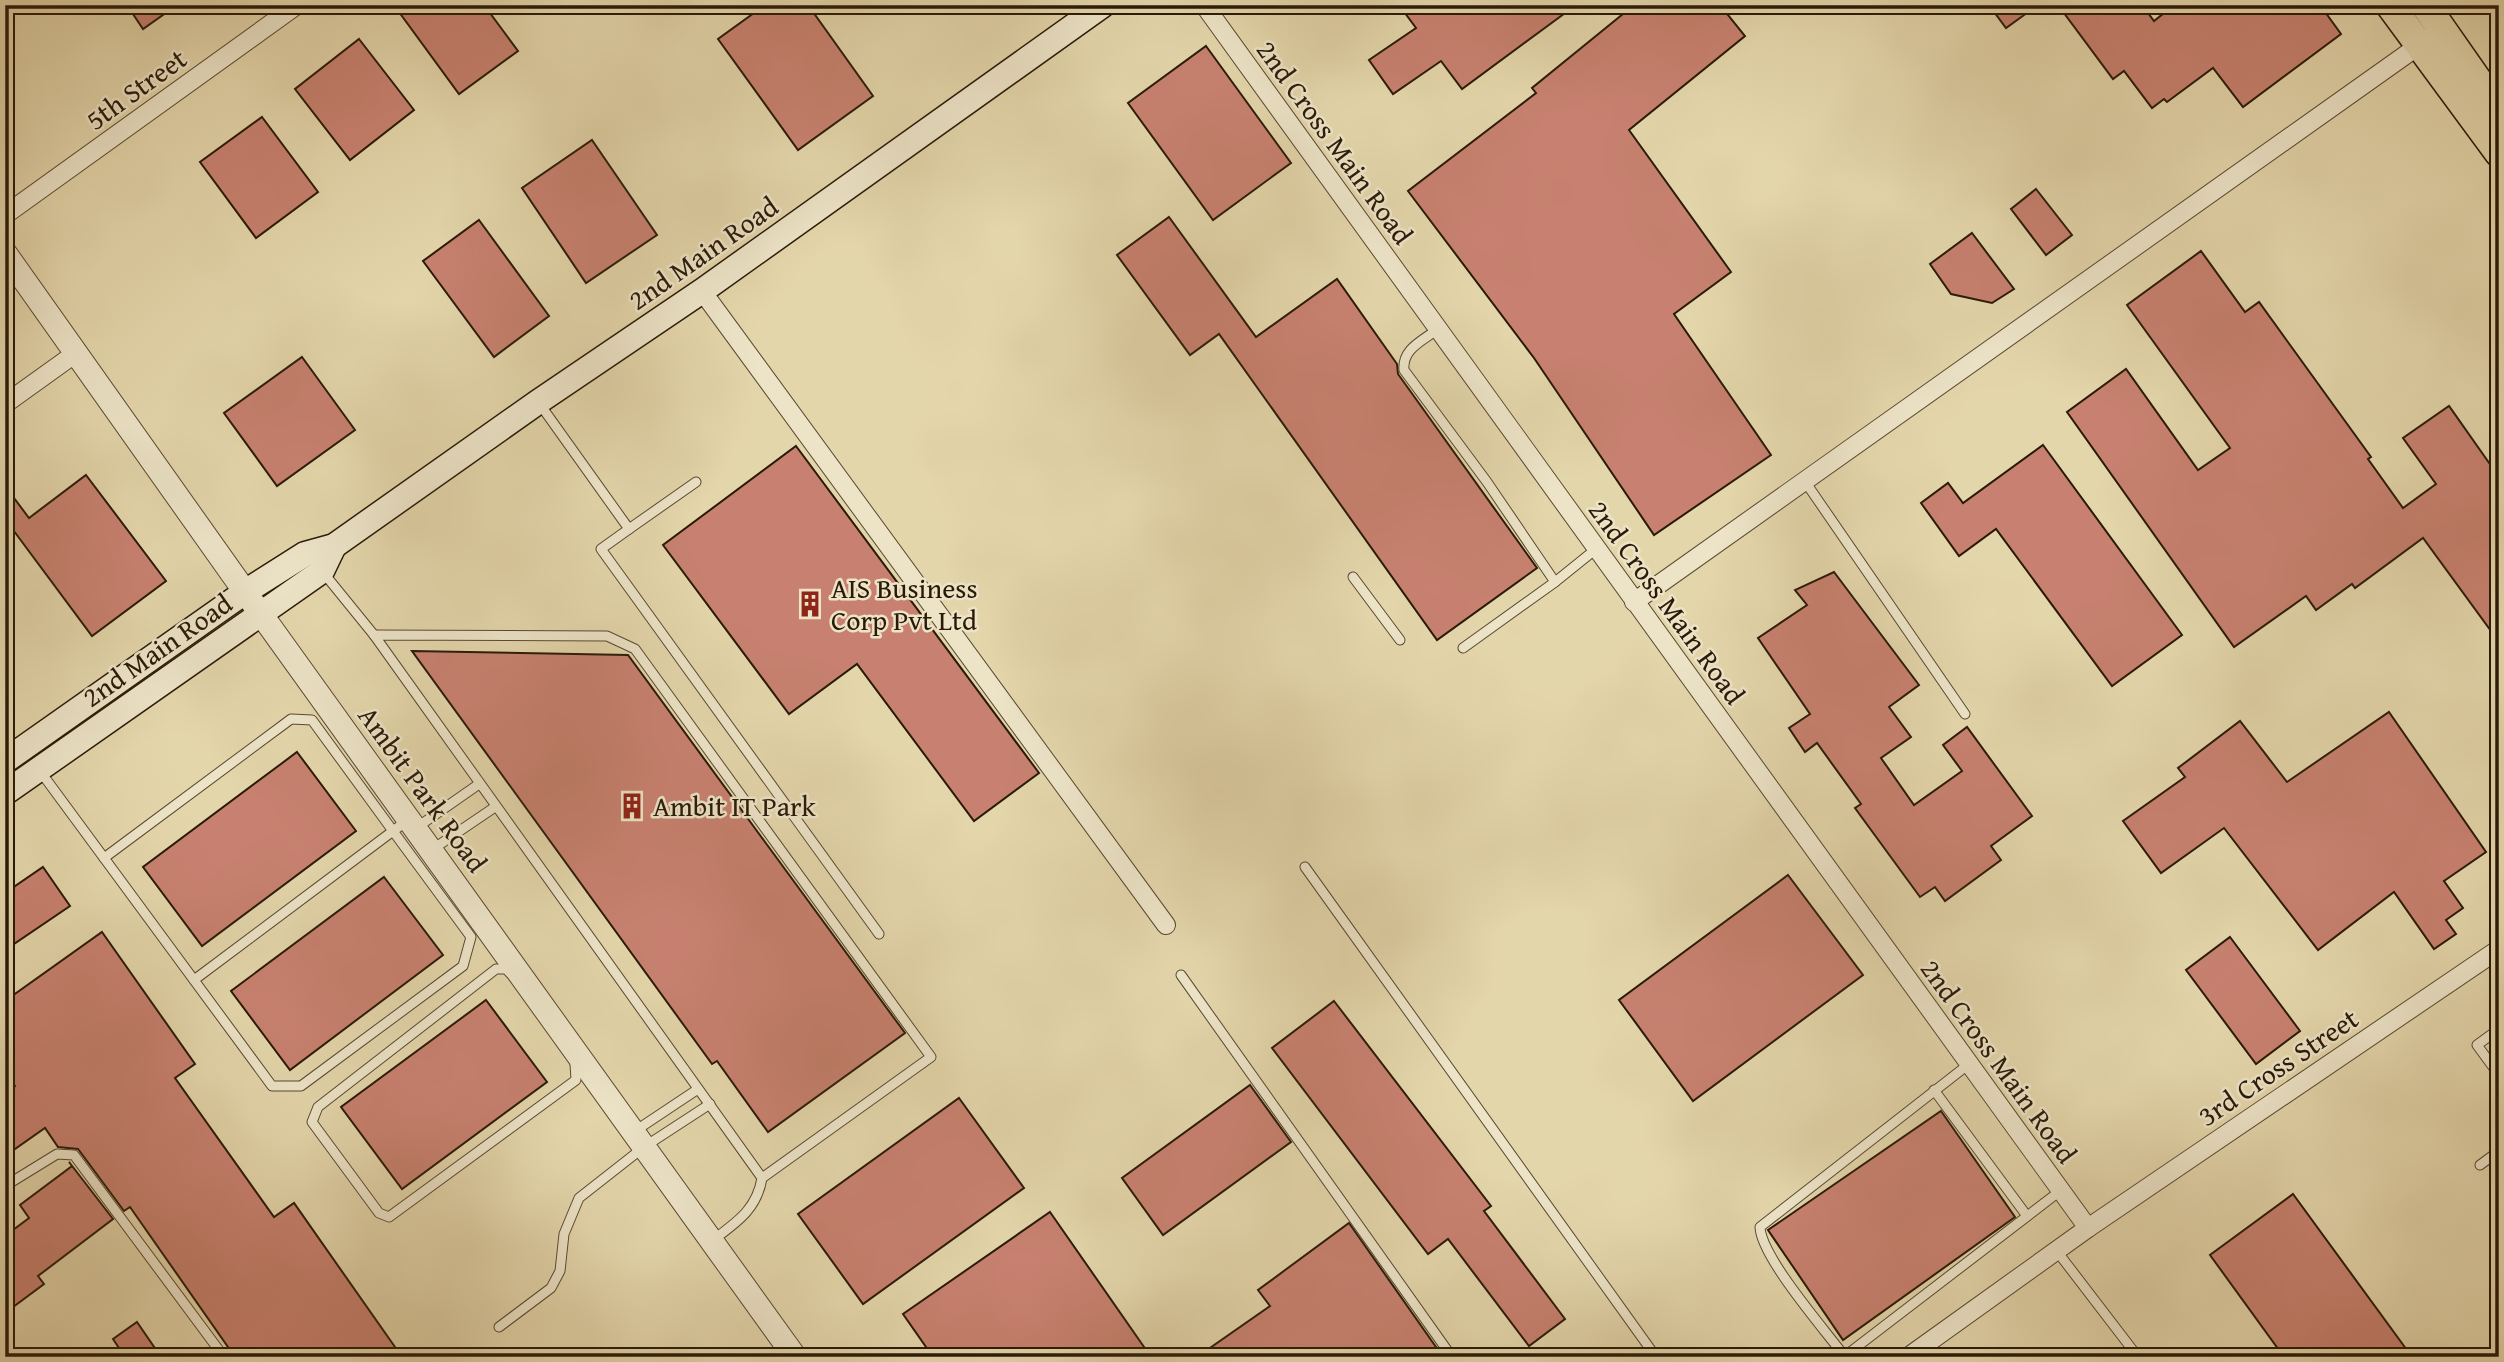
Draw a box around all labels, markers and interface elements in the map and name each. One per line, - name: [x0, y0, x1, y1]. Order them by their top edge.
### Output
- street label: 2nd Cross Main Road: [1247, 31, 1424, 252]
- street label: 5th Street: [77, 38, 195, 139]
- street label: 2nd Main Road: [619, 186, 786, 320]
- street label: 2nd Cross Main Road: [1579, 491, 1756, 712]
- place label: AIS Business Corp Pvt Ltd: [831, 567, 978, 640]
- street label: 2nd Main Road: [73, 583, 240, 717]
- building icon: AIS Business Corp Pvt Ltd: [795, 589, 825, 619]
- street label: Ambit Park Road: [349, 697, 498, 881]
- place label: Ambit IT Park: [653, 785, 817, 826]
- building icon: Ambit IT Park: [617, 791, 647, 821]
- street label: 2nd Cross Main Road: [1911, 950, 2088, 1171]
- street label: 3rd Cross Street: [2189, 998, 2366, 1136]

